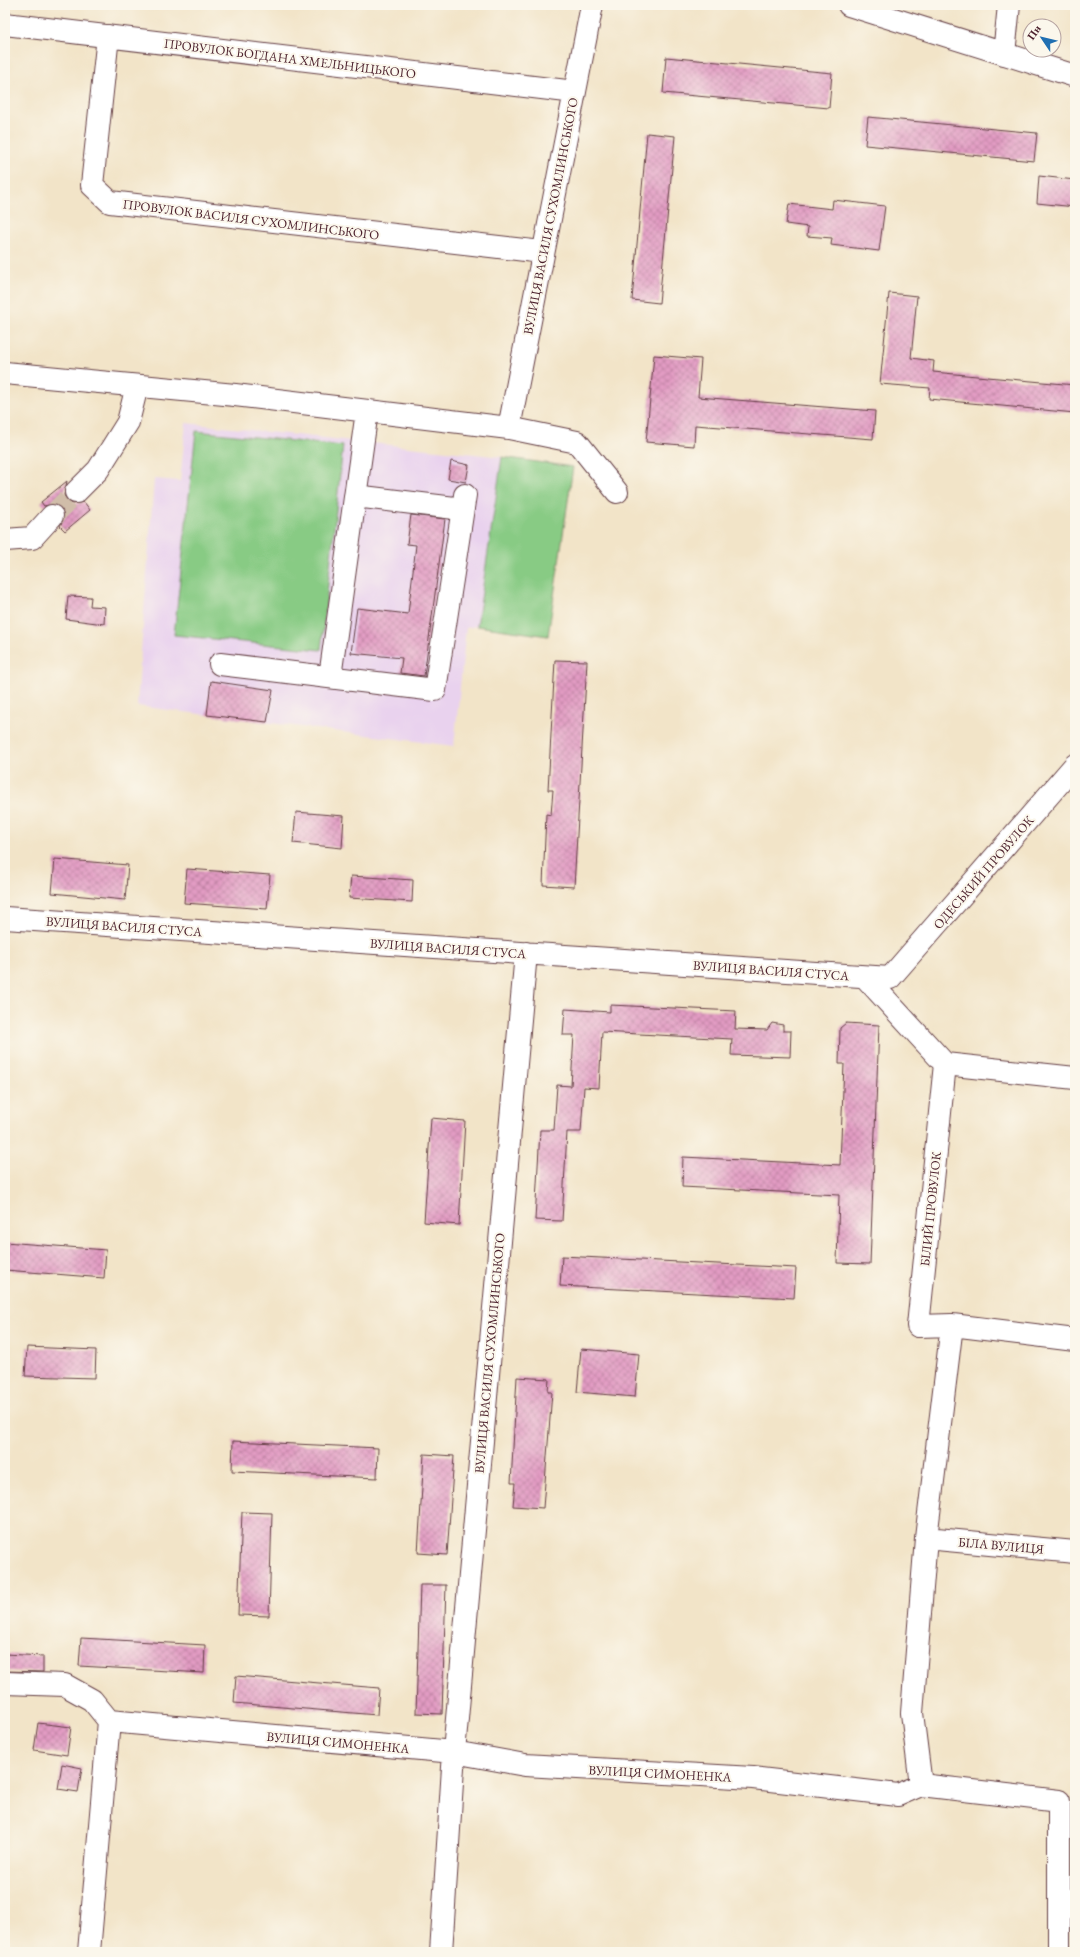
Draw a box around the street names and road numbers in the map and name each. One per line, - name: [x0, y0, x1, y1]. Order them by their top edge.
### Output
- street label: ПРОВУЛОК БОГДАНА ХМЕЛЬНИЦЬКОГО: [163, 35, 417, 82]
- street label: ВУЛИЦЯ ВАСИЛЯ СУХОМЛИНСЬКОГО: [519, 96, 582, 336]
- street label: ПРОВУЛОК ВАСИЛЯ СУХОМЛИНСЬКОГО: [122, 195, 380, 244]
- street label: ОДЕСЬКИЙ ПРОВУЛОК: [929, 812, 1038, 933]
- street label: ВУЛИЦЯ ВАСИЛЯ СТУСА: [45, 913, 204, 941]
- street label: ВУЛИЦЯ ВАСИЛЯ СТУСА: [369, 935, 528, 963]
- street label: ВУЛИЦЯ ВАСИЛЯ СТУСА: [692, 957, 851, 985]
- street label: БІЛИЙ ПРОВУЛОК: [916, 1150, 945, 1267]
- street label: ВУЛИЦЯ ВАСИЛЯ СУХОМЛИНСЬКОГО: [471, 1232, 508, 1474]
- street label: БІЛА ВУЛИЦЯ: [957, 1533, 1045, 1558]
- street label: ВУЛИЦЯ СИМОНЕНКА: [266, 1728, 411, 1757]
- street label: ВУЛИЦЯ СИМОНЕНКА: [588, 1761, 733, 1786]

